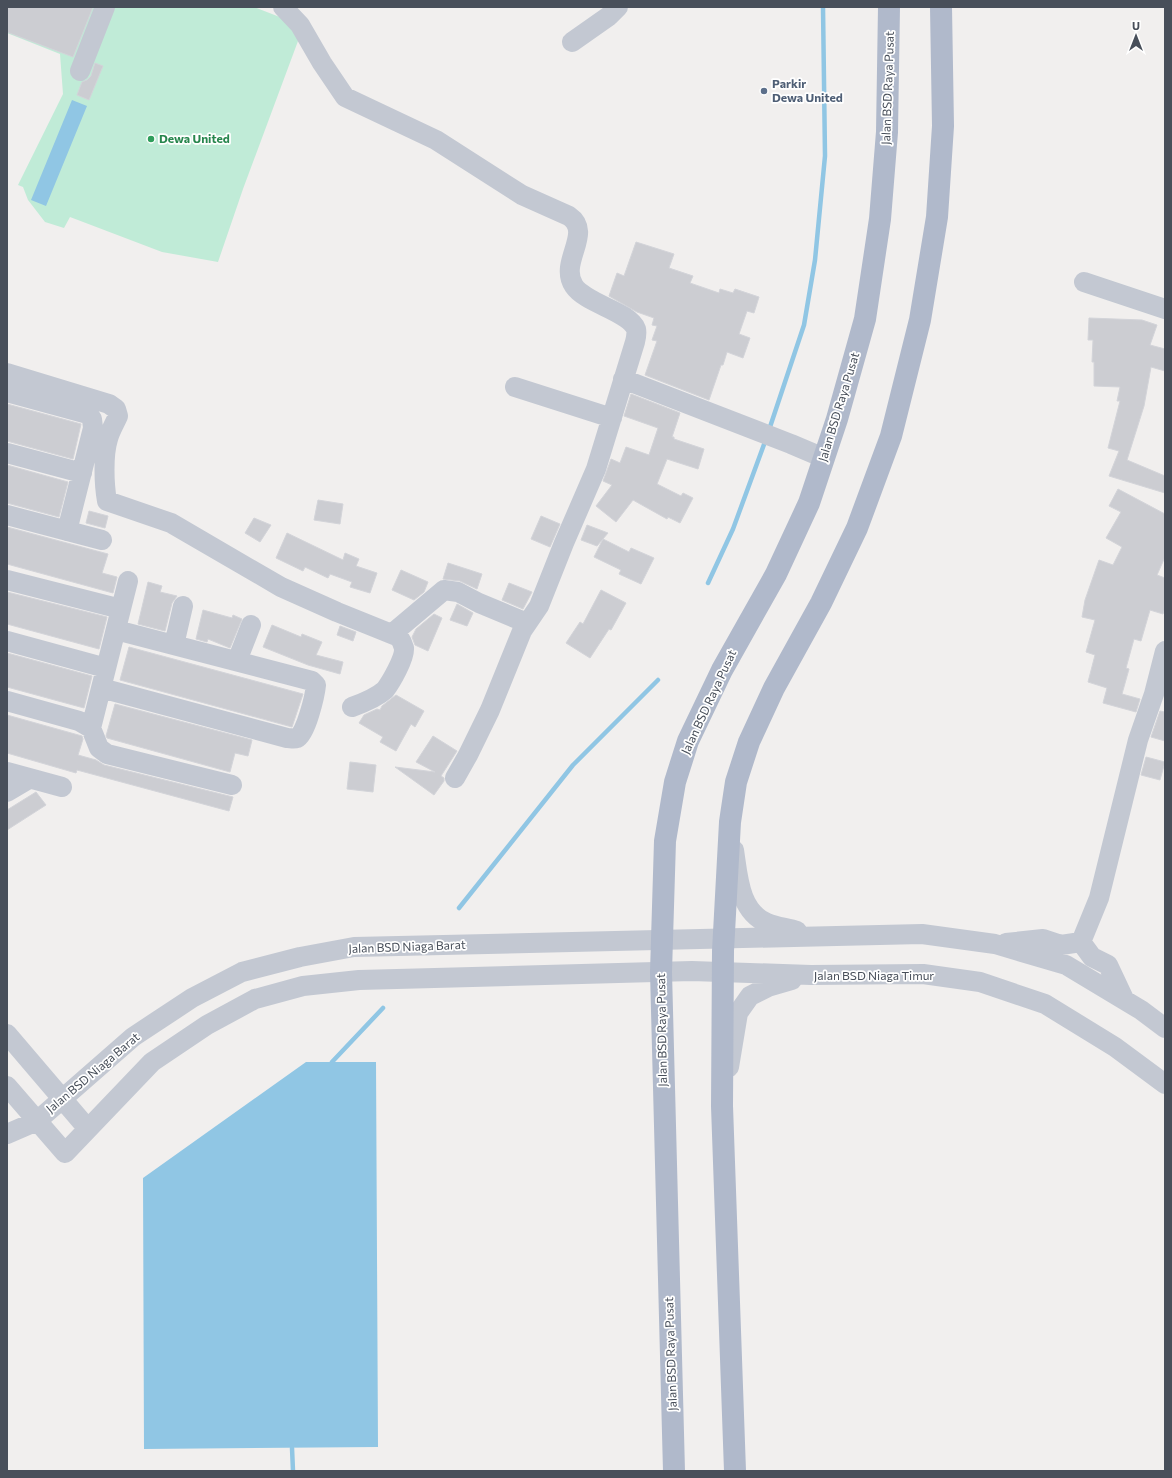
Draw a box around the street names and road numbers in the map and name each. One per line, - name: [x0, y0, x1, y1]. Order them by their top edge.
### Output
- street label: Jalan BSD Raya Pusat: [878, 31, 897, 145]
- street label: Jalan BSD Raya Pusat: [815, 350, 862, 464]
- street label: Jalan BSD Raya Pusat: [678, 647, 739, 757]
- street label: Jalan BSD Niaga Barat: [348, 937, 466, 956]
- street label: Jalan BSD Niaga Timur: [814, 968, 934, 983]
- street label: Jalan BSD Raya Pusat: [653, 973, 670, 1087]
- street label: Jalan BSD Niaga Barat: [43, 1029, 143, 1116]
- street label: Jalan BSD Raya Pusat: [661, 1297, 680, 1411]

